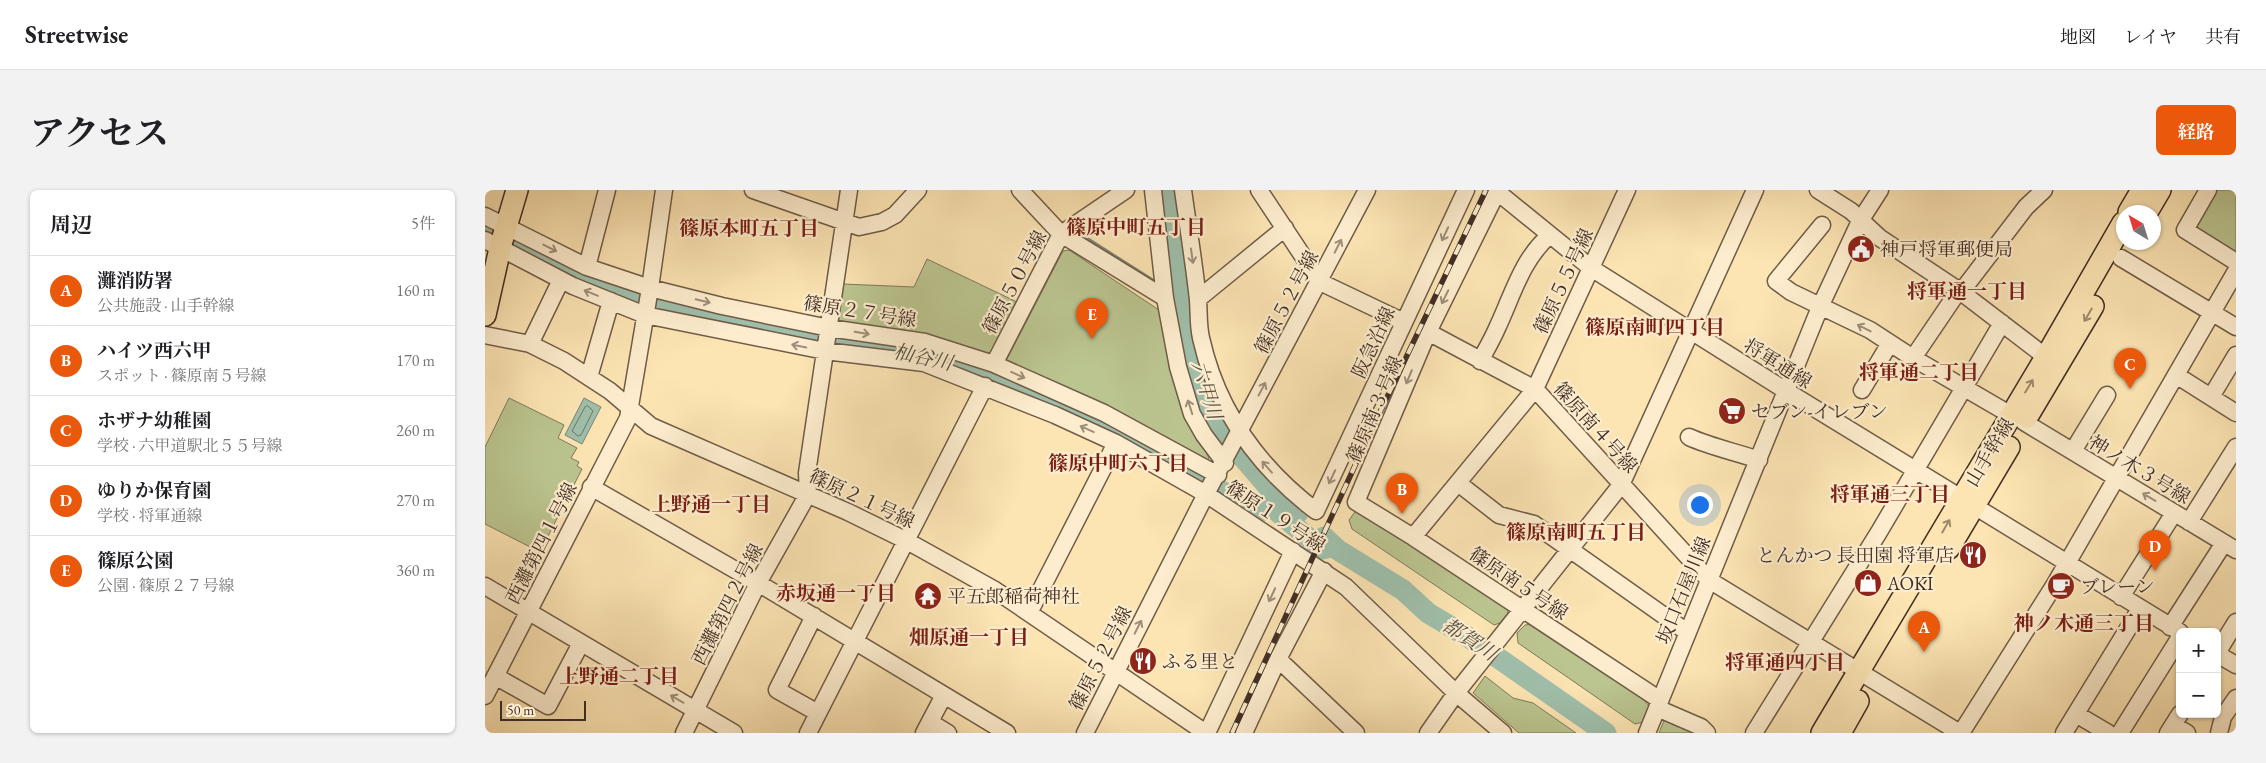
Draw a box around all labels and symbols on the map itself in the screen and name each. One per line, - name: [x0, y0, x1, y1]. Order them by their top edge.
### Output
- north arrow: [2116, 205, 2161, 250]
- district label: 篠原中町五丁目: [1066, 214, 1206, 240]
- district label: 篠原本町五丁目: [679, 215, 819, 241]
- street label: 篠原５５号線: [1528, 224, 1599, 338]
- street label: 篠原５０号線: [977, 226, 1052, 338]
- one-way arrow: [1440, 226, 1450, 241]
- public building icon: 神戸将軍郵便局: [1846, 234, 1876, 264]
- place label: 神戸将軍郵便局: [1880, 237, 2013, 262]
- one-way arrow: [1333, 238, 1343, 253]
- one-way arrow: [542, 244, 557, 253]
- street label: 篠原５２号線: [1249, 246, 1324, 358]
- one-way arrow: [1187, 247, 1197, 263]
- district label: 将軍通一丁目: [1907, 278, 2027, 304]
- one-way arrow: [584, 288, 599, 298]
- one-way arrow: [1440, 289, 1450, 304]
- street label: 篠原２７号線: [802, 290, 918, 333]
- one-way arrow: [694, 297, 710, 306]
- pin: E: [1076, 298, 1108, 339]
- street label: 阪急沿線: [1346, 302, 1401, 382]
- one-way arrow: [2083, 308, 2093, 323]
- district label: 篠原南町四丁目: [1585, 314, 1725, 340]
- one-way arrow: [1857, 323, 1872, 332]
- one-way arrow: [853, 328, 869, 338]
- street label: 将軍通線: [1739, 333, 1817, 394]
- water label: 杣谷川: [891, 338, 957, 376]
- one-way arrow: [791, 341, 807, 350]
- pin: C: [2114, 348, 2146, 389]
- street label: 篠原南３号線: [1341, 352, 1408, 467]
- water label: 六甲川: [1186, 358, 1229, 424]
- district label: 将軍通二丁目: [1859, 359, 1979, 385]
- one-way arrow: [1404, 369, 1413, 384]
- one-way arrow: [1010, 371, 1025, 381]
- street label: 篠原南４号線: [1548, 377, 1643, 478]
- one-way arrow: [2024, 380, 2034, 394]
- one-way arrow: [1257, 382, 1267, 397]
- supermarket icon: セブン-イレブン: [1717, 396, 1747, 426]
- one-way arrow: [1185, 399, 1194, 415]
- place label: セブン-イレブン: [1751, 399, 1888, 424]
- street label: 山手幹線: [1959, 413, 2020, 491]
- one-way arrow: [1080, 424, 1095, 434]
- street label: 神ノ木３号線: [2084, 429, 2195, 510]
- district label: 篠原中町六丁目: [1048, 450, 1188, 476]
- one-way arrow: [1262, 461, 1273, 474]
- street label: 篠原２１号線: [805, 463, 919, 534]
- one-way arrow: [1327, 469, 1337, 484]
- pin: B: [1386, 473, 1418, 514]
- street label: 篠原１９号線: [1221, 475, 1330, 558]
- street label: 西灘第四１号線: [500, 478, 583, 608]
- district label: 将軍通三丁目: [1830, 481, 1950, 507]
- district label: 上野通一丁目: [651, 491, 771, 517]
- your location: [1687, 492, 1713, 518]
- one-way arrow: [2143, 492, 2157, 502]
- district label: 篠原南町五丁目: [1506, 519, 1646, 545]
- one-way arrow: [1941, 519, 1951, 533]
- pin: D: [2139, 530, 2171, 571]
- street label: 坂口石屋川線: [1651, 533, 1716, 648]
- street label: 西灘第四２号線: [686, 539, 769, 669]
- restaurant icon: とんかつ 長田園 将軍店: [1958, 540, 1988, 570]
- street label: 篠原南５号線: [1464, 541, 1573, 626]
- place label: とんかつ 長田園 将軍店: [1756, 543, 1954, 568]
- shop icon: AOKI: [1853, 568, 1883, 598]
- place label: AOKI: [1886, 571, 1934, 596]
- cafe icon: ブレーン: [2046, 571, 2076, 601]
- place label: ブレーン: [2080, 574, 2155, 599]
- district label: 赤坂通一丁目: [776, 580, 896, 606]
- temple icon: 平五郎稲荷神社: [913, 581, 943, 611]
- place label: 平五郎稲荷神社: [947, 584, 1080, 609]
- one-way arrow: [1267, 587, 1277, 602]
- street label: 篠原５２号線: [1063, 602, 1137, 715]
- district label: 神ノ木通三丁目: [2014, 610, 2154, 636]
- pin: A: [1908, 611, 1940, 652]
- water label: 都賀川: [1438, 612, 1504, 667]
- one-way arrow: [1134, 620, 1143, 635]
- district label: 畑原通一丁目: [909, 624, 1029, 650]
- restaurant icon: ふる里と: [1128, 646, 1158, 676]
- place label: ふる里と: [1162, 649, 1238, 674]
- district label: 将軍通四丁目: [1725, 649, 1845, 675]
- district label: 上野通二丁目: [559, 663, 679, 689]
- one-way arrow: [671, 694, 685, 704]
- scale bar: [500, 698, 586, 721]

